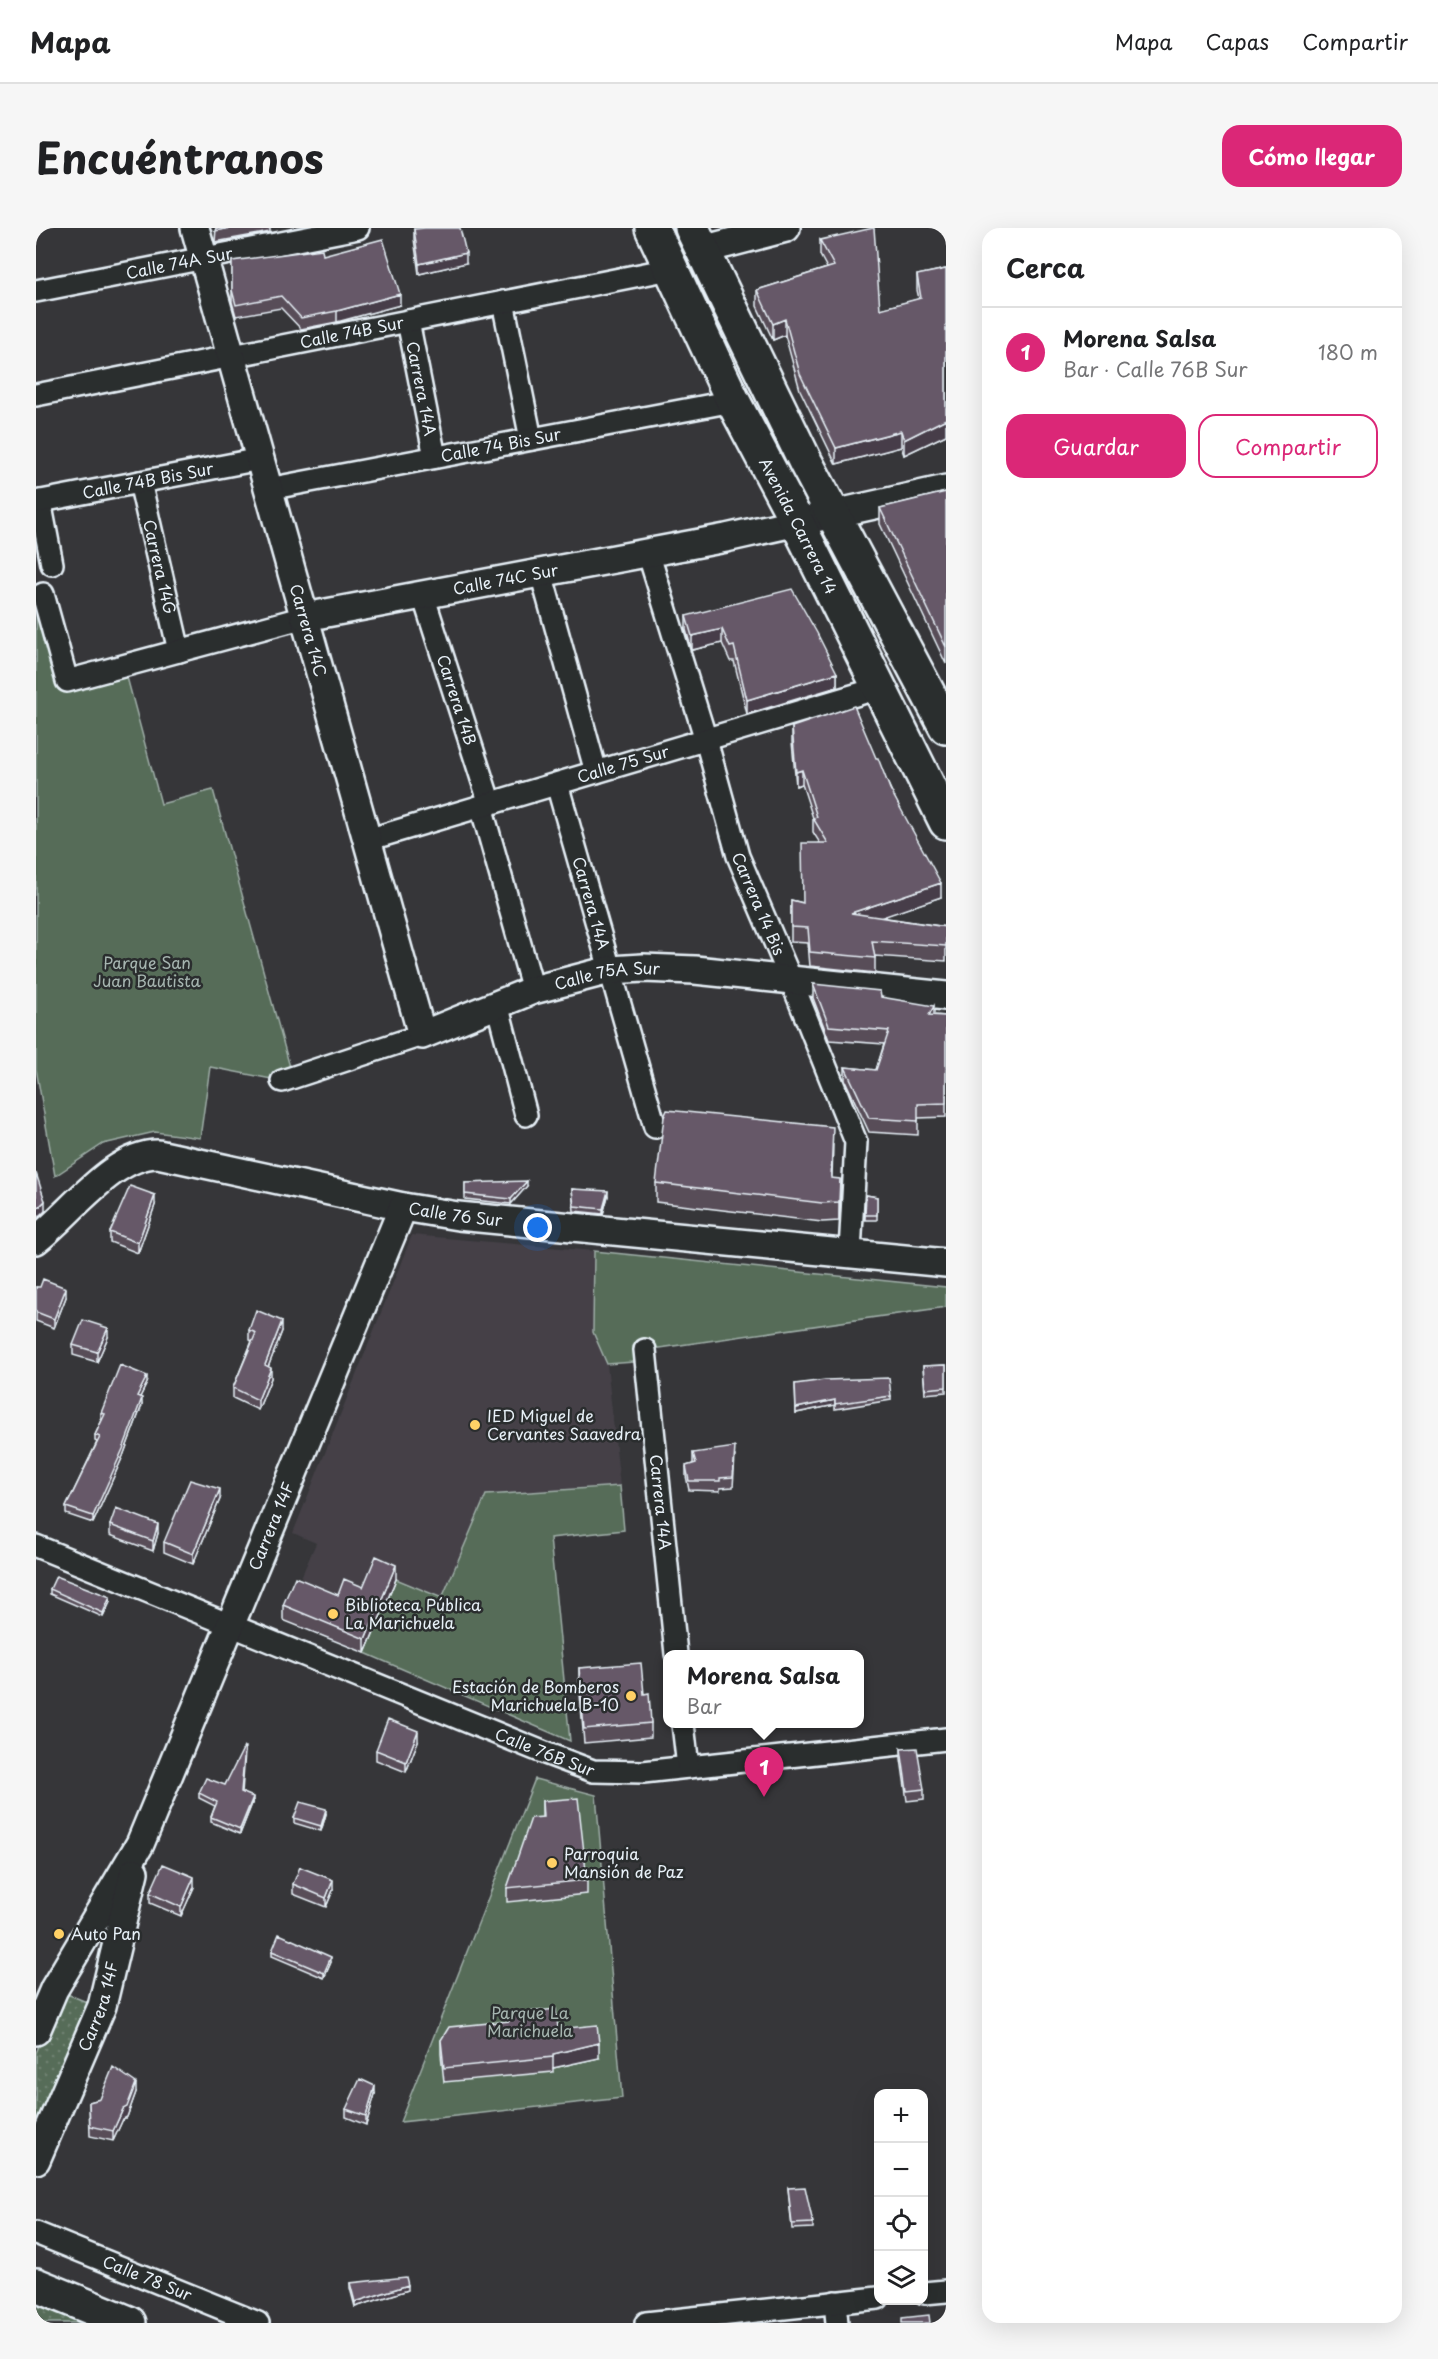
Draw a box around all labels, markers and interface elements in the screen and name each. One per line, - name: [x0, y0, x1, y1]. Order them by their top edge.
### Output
- text: Mapa: [30, 20, 111, 63]
- text: Mapa: [1115, 25, 1173, 57]
- text: Capas: [1206, 25, 1269, 57]
- text: Compartir: [1302, 25, 1408, 57]
- text: Encuéntranos: [36, 125, 324, 188]
- button: Cómo llegar: [1222, 125, 1402, 187]
- street label: Calle 74A Sur: [124, 240, 235, 284]
- text: Cerca: [1006, 248, 1085, 287]
- street label: Calle 74B Sur: [298, 309, 406, 353]
- text: Morena Salsa: [1063, 321, 1216, 354]
- text: 1: [1021, 337, 1030, 367]
- text: 180 m: [1318, 337, 1378, 367]
- street label: Carrera 14A: [401, 339, 444, 438]
- text: Bar · Calle 76B Sur: [1063, 354, 1248, 384]
- button: Guardar: [1006, 414, 1186, 478]
- button: Compartir: [1198, 414, 1378, 478]
- street label: Calle 74 Bis Sur: [439, 421, 563, 467]
- street label: Avenida Carrera 14: [754, 453, 844, 598]
- street label: Calle 74B Bis Sur: [80, 455, 216, 504]
- street label: Carrera 14G: [138, 517, 183, 616]
- street label: Calle 74C Sur: [451, 557, 560, 600]
- street label: Carrera 14C: [285, 581, 334, 679]
- street label: Carrera 14B: [432, 651, 483, 748]
- street label: Calle 75 Sur: [574, 738, 672, 788]
- street label: Carrera 14 Bis: [727, 848, 792, 959]
- street label: Carrera 14A: [567, 854, 617, 952]
- park label: Parque San Juan Bautista: [93, 950, 202, 992]
- street label: Calle 75A Sur: [551, 955, 661, 995]
- street label: Calle 76 Sur: [407, 1195, 504, 1231]
- your location: [523, 1213, 552, 1242]
- place label: IED Miguel de Cervantes Saavedra: [487, 1403, 641, 1445]
- marker: IED Miguel de Cervantes Saavedra: [468, 1418, 482, 1432]
- street label: Carrera 14A: [645, 1453, 678, 1551]
- street label: Carrera 14F: [241, 1478, 299, 1574]
- place label: Biblioteca Pública La Marichuela: [345, 1592, 481, 1634]
- marker: Biblioteca Pública La Marichuela: [326, 1607, 340, 1621]
- popup: [663, 1650, 864, 1728]
- text: Morena Salsa: [687, 1658, 840, 1691]
- place label: Estación de Bomberos Marichuela B-10: [452, 1674, 619, 1716]
- marker: Estación de Bomberos Marichuela B-10: [624, 1689, 638, 1703]
- text: Bar: [687, 1691, 722, 1721]
- street label: Calle 76B Sur: [492, 1721, 599, 1782]
- pin: 1: [744, 1748, 784, 1797]
- place label: Parroquia Mansión de Paz: [564, 1841, 684, 1883]
- marker: Parroquia Mansión de Paz: [545, 1856, 559, 1870]
- place label: Auto Pan: [71, 1921, 141, 1945]
- marker: Auto Pan: [52, 1927, 66, 1941]
- street label: Carrera 14F: [71, 1959, 123, 2055]
- park label: Parque La Marichuela: [487, 2000, 573, 2042]
- map controls: [874, 2089, 928, 2305]
- button: +: [874, 2089, 928, 2143]
- button: −: [874, 2143, 928, 2197]
- button: locate: [874, 2197, 928, 2251]
- street label: Calle 78 Sur: [99, 2248, 196, 2306]
- button: layers: [874, 2251, 928, 2305]

